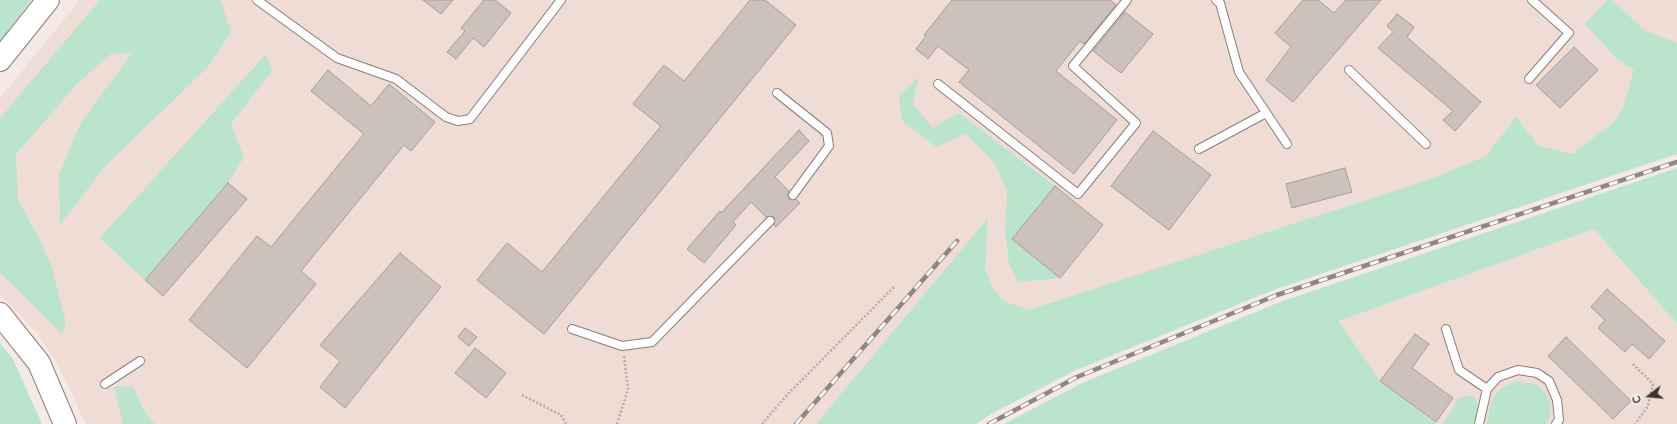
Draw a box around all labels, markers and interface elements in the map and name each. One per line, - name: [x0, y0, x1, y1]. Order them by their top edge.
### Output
- north arrow: [1629, 376, 1669, 416]
- text: С: [1630, 394, 1644, 405]

